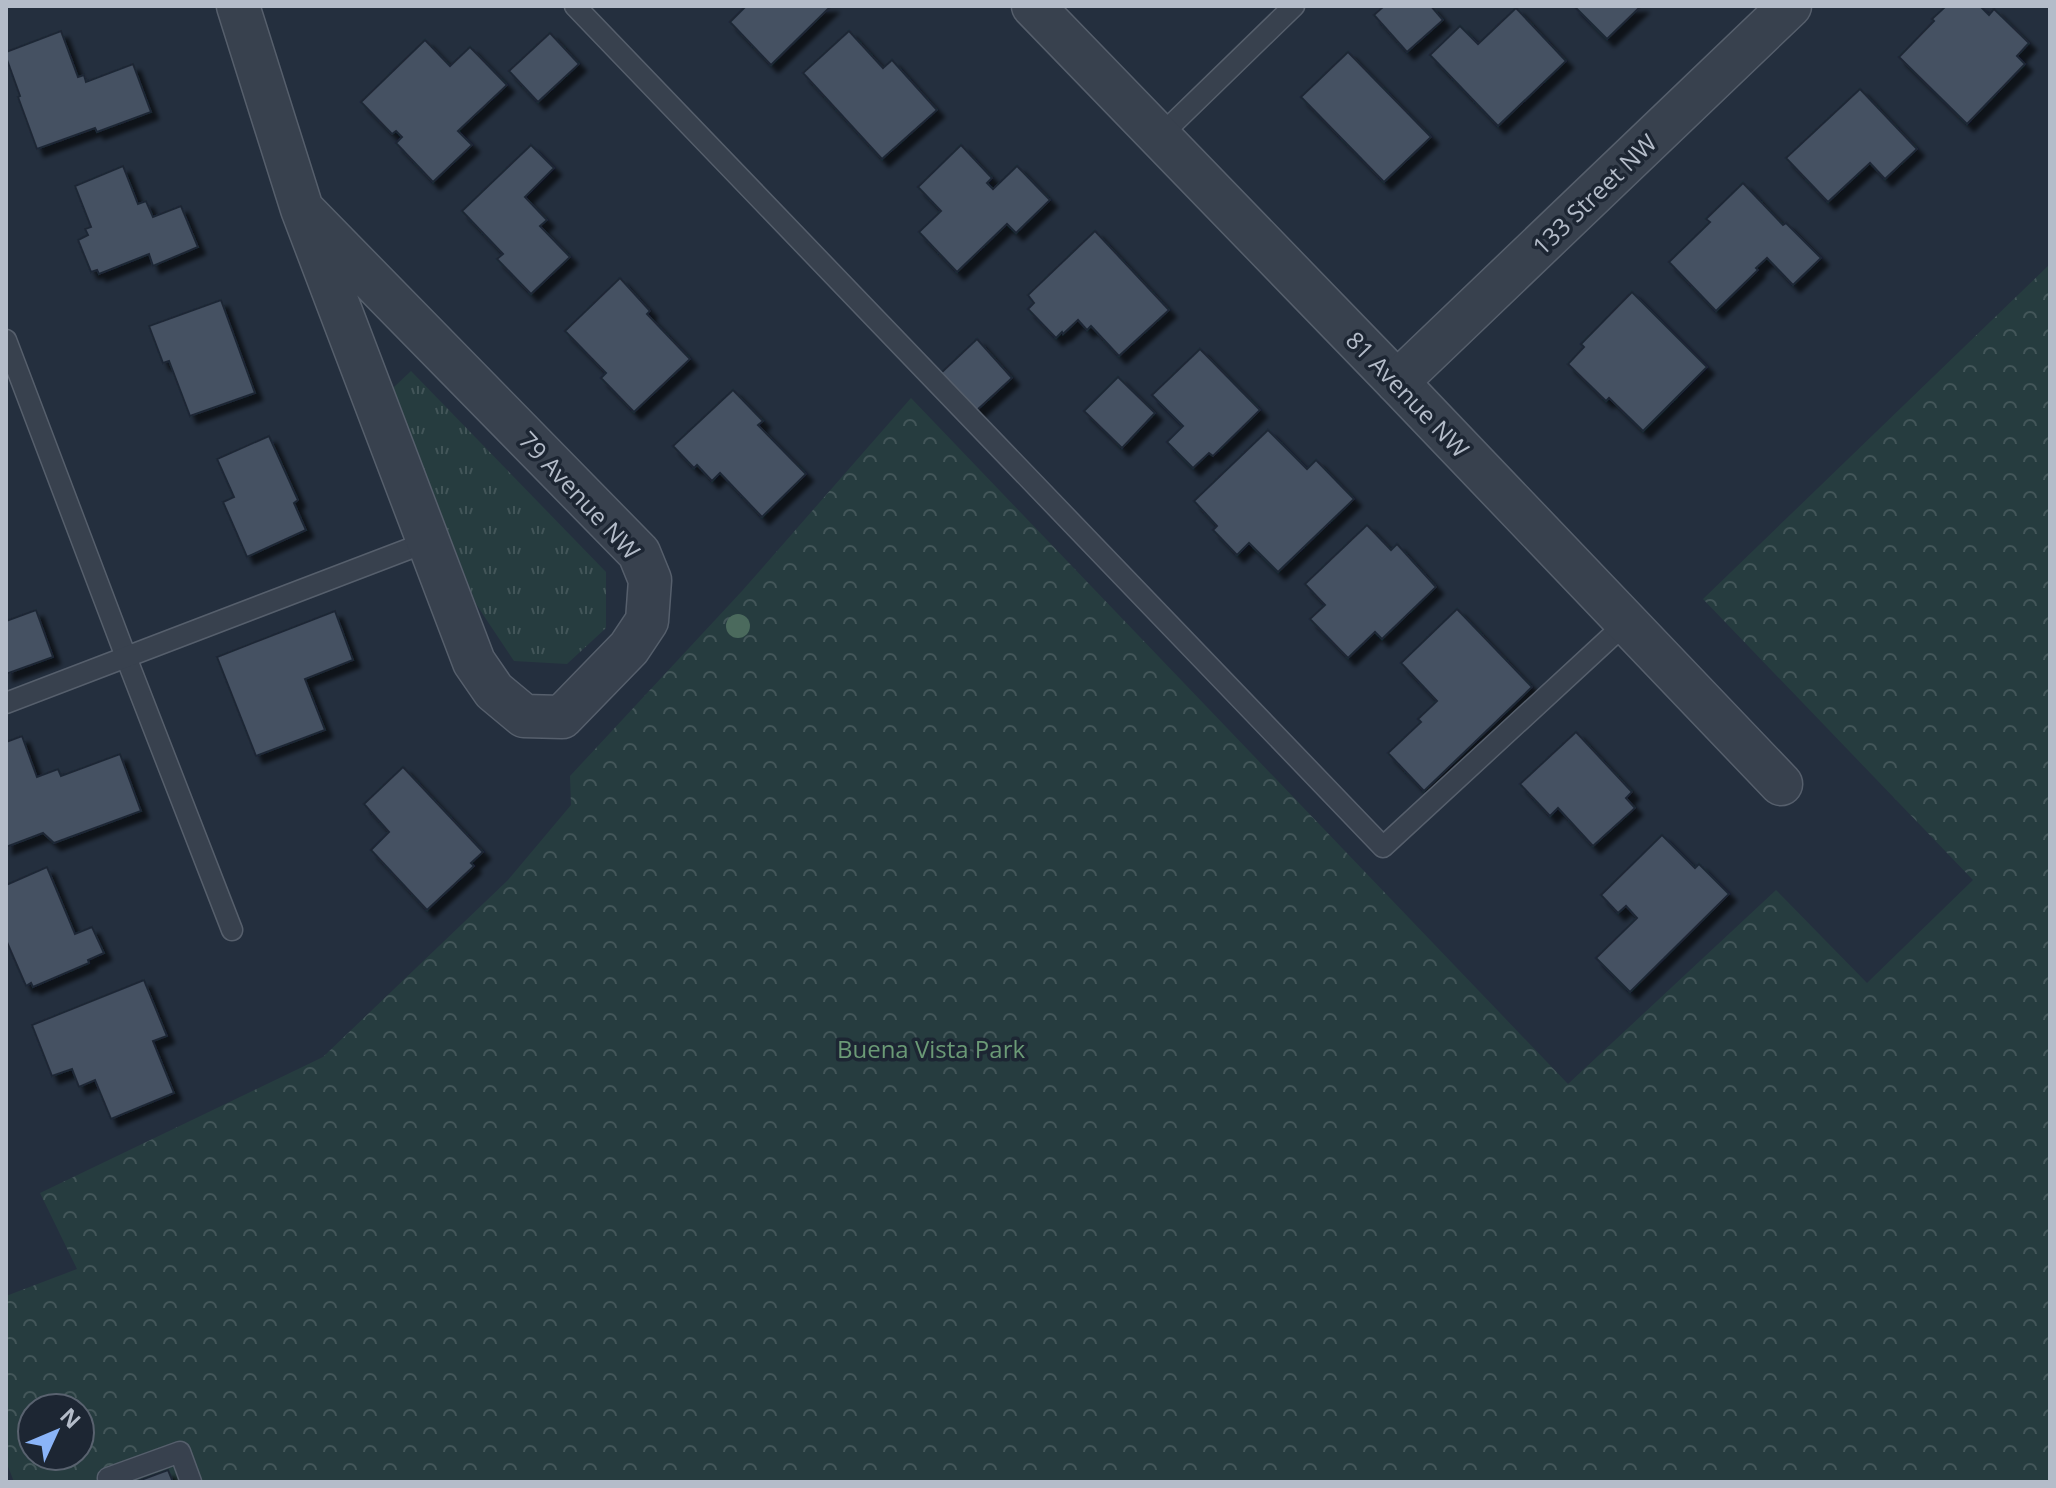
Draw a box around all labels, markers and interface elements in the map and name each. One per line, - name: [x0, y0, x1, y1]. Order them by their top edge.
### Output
- street label: 133 Street NW: [1525, 126, 1663, 262]
- street label: 81 Avenue NW: [1339, 324, 1477, 464]
- street label: 79 Avenue NW: [512, 424, 648, 566]
- park label: Buena Vista Park: [837, 1032, 1025, 1065]
- north arrow: [16, 1392, 96, 1472]
- text: N: [54, 1401, 88, 1434]

